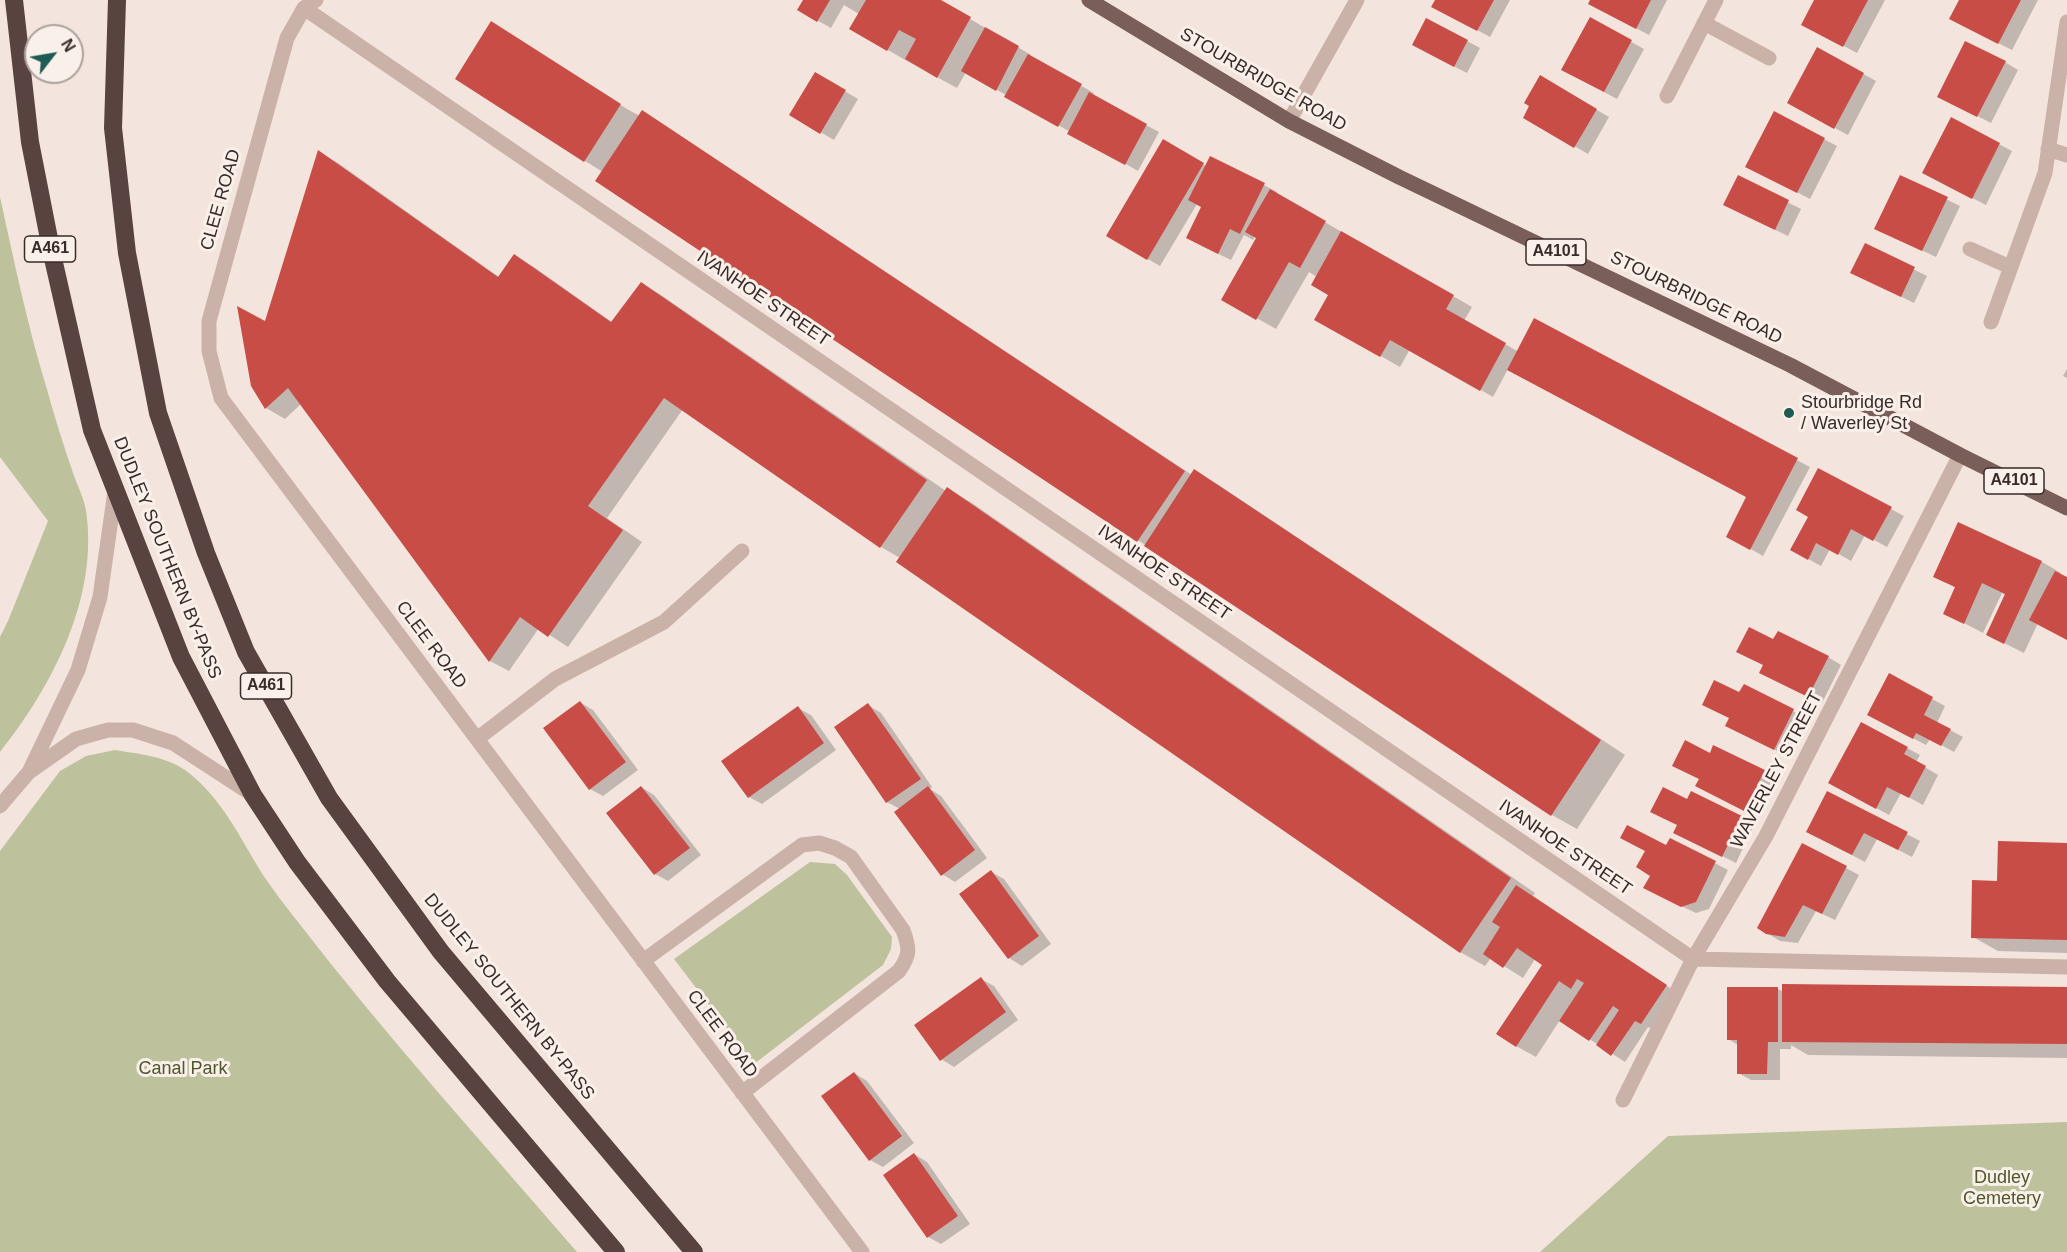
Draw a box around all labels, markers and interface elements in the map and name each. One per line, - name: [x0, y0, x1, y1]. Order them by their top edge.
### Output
- street label: STOURBRIDGE ROAD: [1176, 23, 1350, 137]
- north arrow: [24, 24, 84, 84]
- text: N: [58, 36, 78, 55]
- street label: CLEE ROAD: [196, 147, 246, 253]
- road number: A461: [25, 236, 76, 262]
- road number: A4101: [1526, 239, 1586, 265]
- street label: IVANHOE STREET: [692, 247, 834, 351]
- street label: STOURBRIDGE ROAD: [1606, 247, 1786, 349]
- place label: Stourbridge Rd / Waverley St: [1801, 392, 1922, 434]
- marker: Stourbridge Rd / Waverley St: [1782, 406, 1796, 420]
- street label: DUDLEY SOUTHERN BY-PASS: [108, 434, 226, 682]
- road number: A4101: [1984, 468, 2044, 494]
- street label: IVANHOE STREET: [1093, 521, 1235, 625]
- street label: CLEE ROAD: [391, 597, 471, 693]
- road number: A461: [240, 673, 292, 699]
- street label: WAVERLEY STREET: [1727, 688, 1827, 852]
- street label: IVANHOE STREET: [1494, 796, 1636, 900]
- street label: DUDLEY SOUTHERN BY-PASS: [419, 890, 599, 1104]
- street label: CLEE ROAD: [682, 986, 762, 1082]
- park label: Canal Park: [138, 1058, 228, 1080]
- park label: Dudley Cemetery: [1963, 1167, 2041, 1210]

